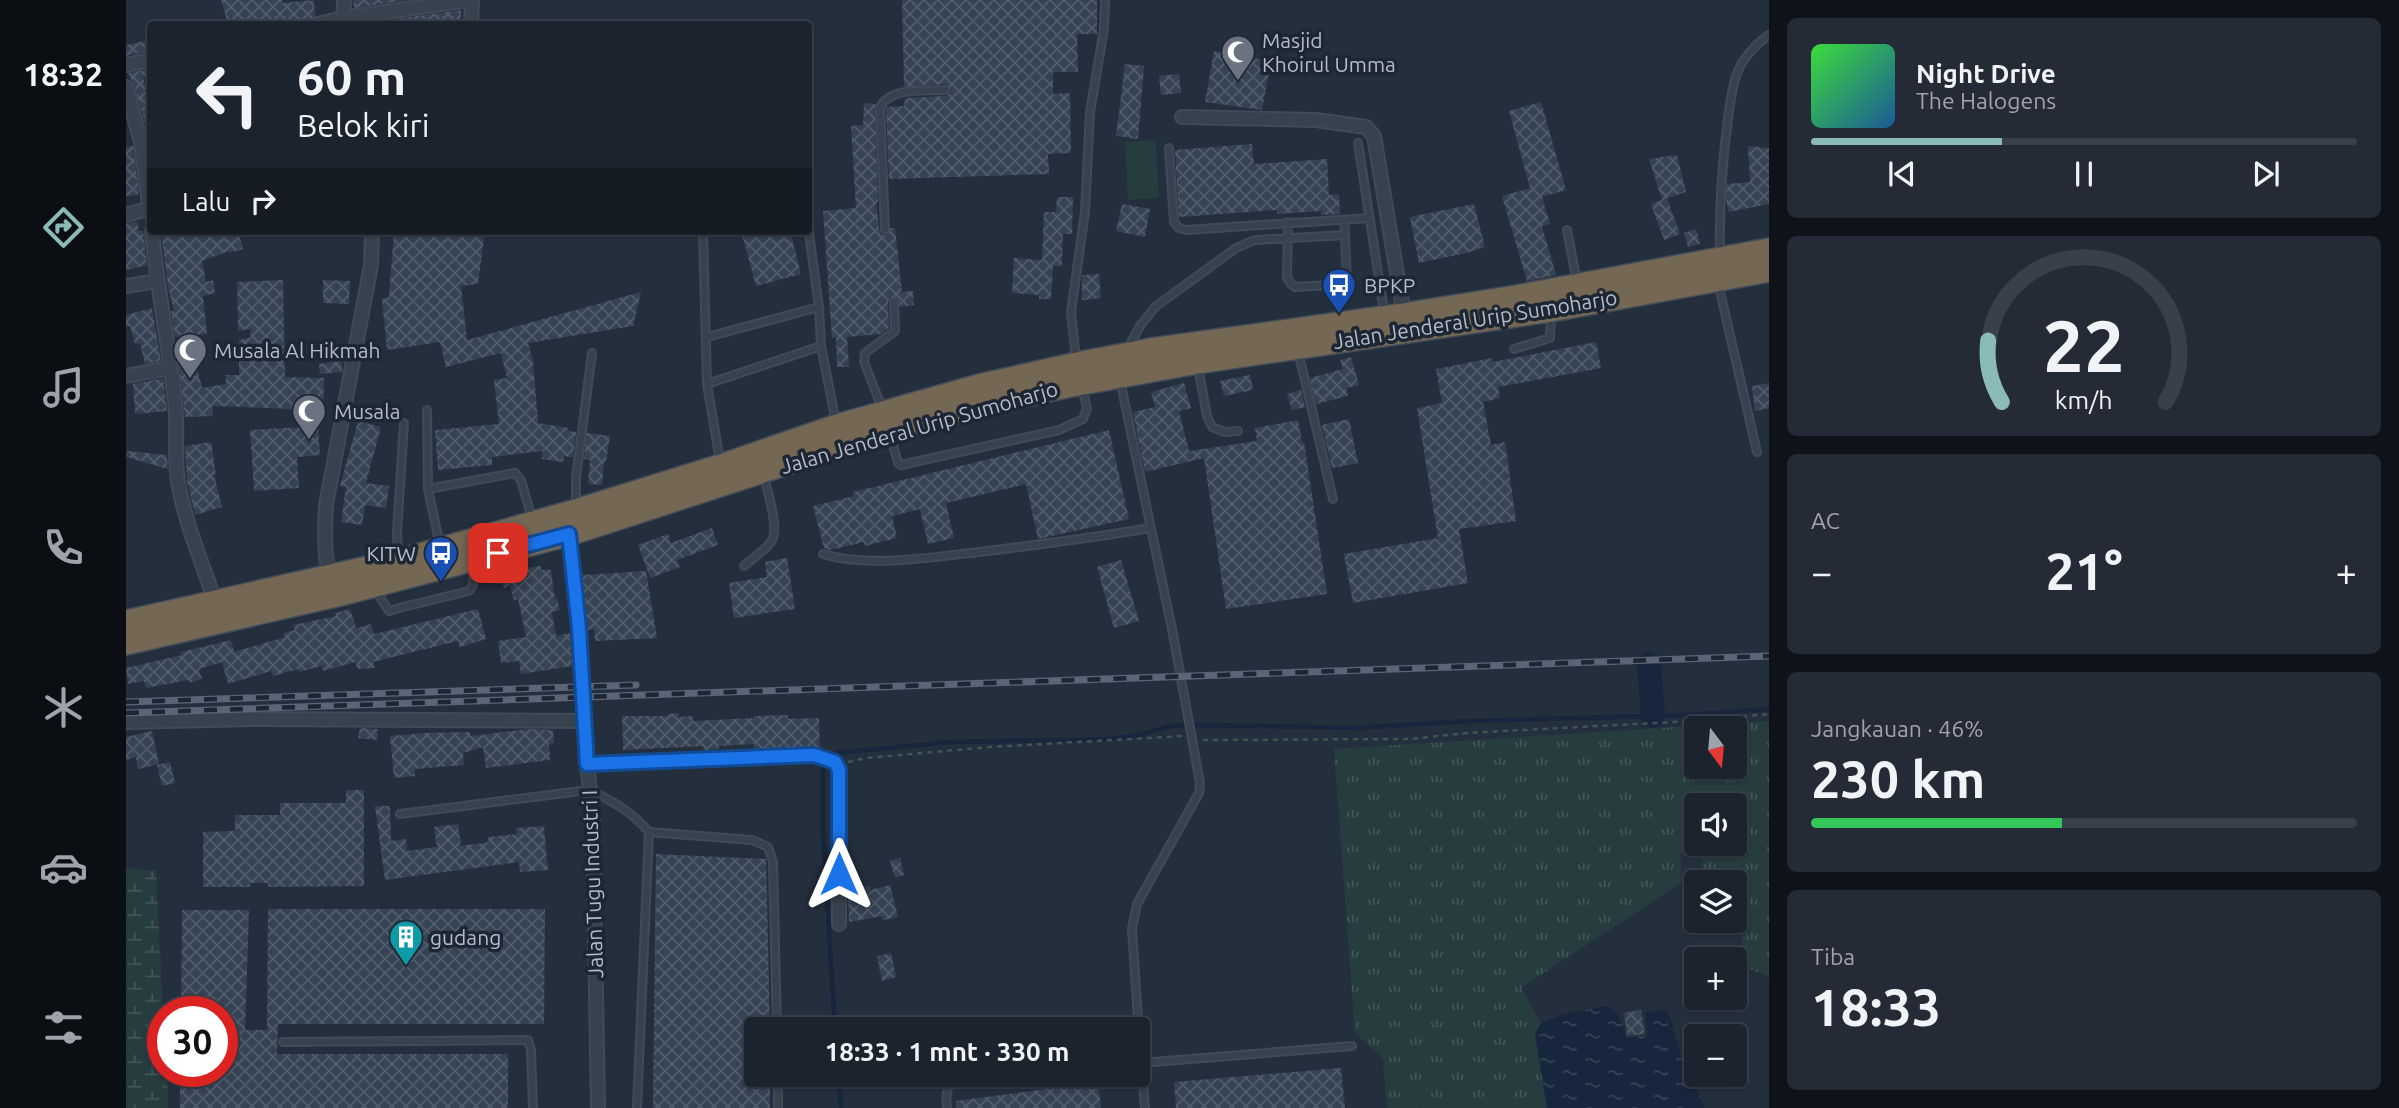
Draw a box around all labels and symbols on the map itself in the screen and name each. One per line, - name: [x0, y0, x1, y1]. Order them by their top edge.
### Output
- place label: Masjid Khoirul Umma: [1262, 28, 1396, 76]
- mosque icon: Masjid Khoirul Umma: [1219, 33, 1257, 82]
- bus stop icon: BPKP: [1320, 266, 1358, 315]
- place label: BPKP: [1364, 273, 1415, 297]
- street label: Jalan Jenderal Urip Sumoharjo: [1331, 285, 1619, 353]
- mosque icon: Musala Al Hikmah: [171, 331, 209, 380]
- place label: Musala Al Hikmah: [214, 338, 381, 362]
- street label: Jalan Jenderal Urip Sumoharjo: [778, 376, 1060, 478]
- mosque icon: Musala: [290, 392, 328, 441]
- place label: Musala: [334, 399, 401, 423]
- pin: [468, 523, 528, 583]
- bus stop icon: KITW: [422, 534, 460, 583]
- place label: KITW: [366, 541, 416, 565]
- north arrow: [1684, 716, 1746, 779]
- street label: Jalan Tugu Industri I: [577, 789, 607, 979]
- position arrow: [802, 837, 876, 911]
- building icon: gudang: [387, 918, 425, 967]
- place label: gudang: [430, 925, 501, 949]
- speed limit sign: 30: [147, 996, 238, 1087]

